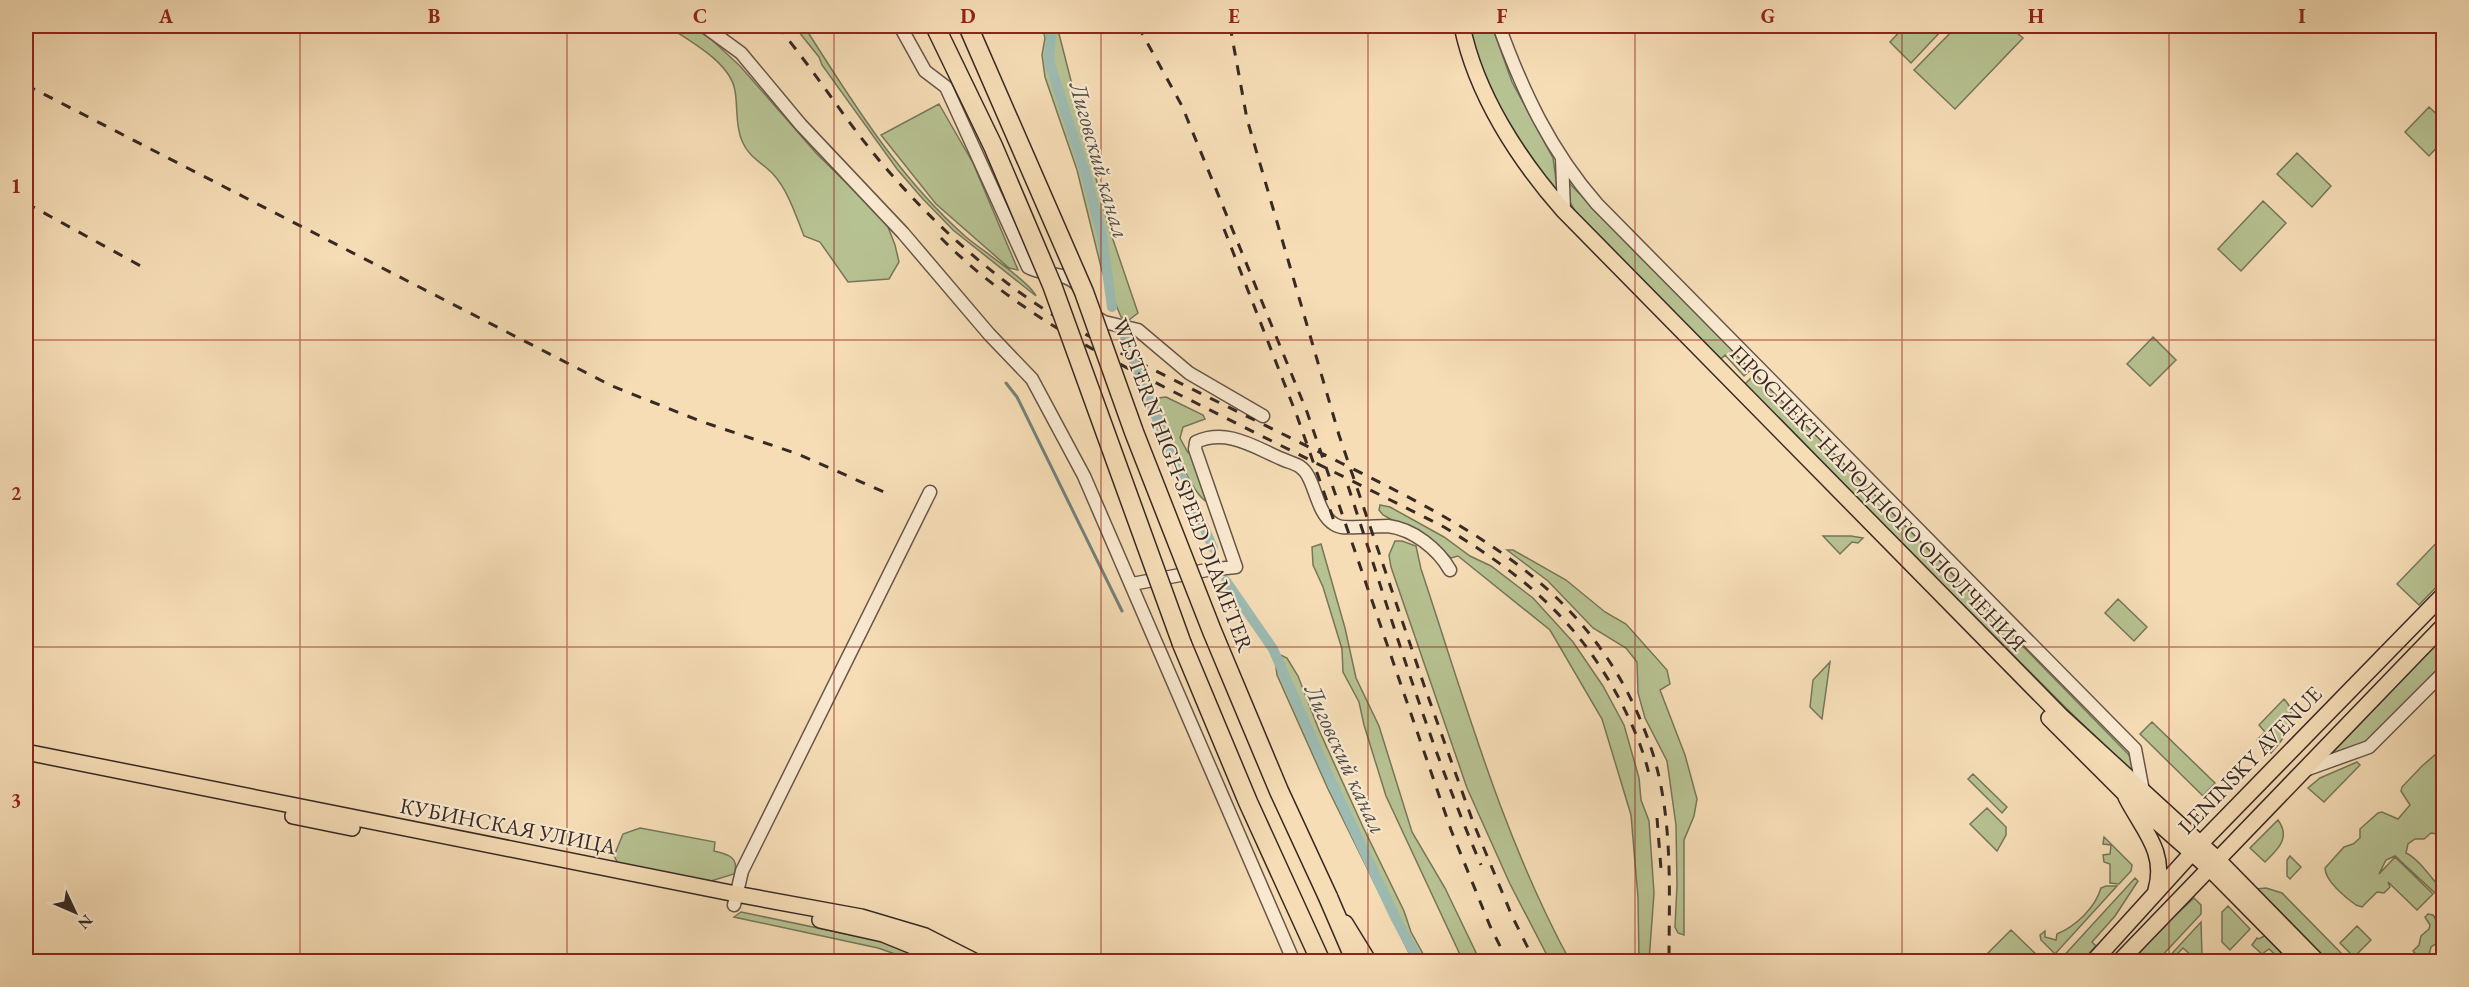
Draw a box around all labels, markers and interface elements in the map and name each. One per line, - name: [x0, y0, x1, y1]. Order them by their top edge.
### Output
- text: A: [158, 3, 174, 29]
- text: B: [428, 3, 440, 29]
- text: C: [693, 3, 707, 29]
- text: D: [960, 3, 976, 29]
- text: E: [1228, 3, 1240, 29]
- text: F: [1497, 3, 1508, 29]
- text: G: [1761, 3, 1775, 29]
- text: H: [2028, 3, 2044, 29]
- text: I: [2298, 3, 2306, 29]
- water label: Лиговский канал: [1063, 77, 1137, 242]
- text: 1: [11, 173, 21, 199]
- street label: WESTERN HIGH-SPEED DIAMETER: [1106, 314, 1260, 656]
- street label: ПРОСПЕКТ НАРОДНОГО ОПОЛЧЕНИЯ: [1723, 339, 2033, 658]
- text: 2: [11, 480, 22, 506]
- water label: Лиговский канал: [1297, 678, 1394, 839]
- street label: LENINSKY AVENUE: [2172, 680, 2328, 840]
- text: 3: [11, 787, 21, 813]
- street label: КУБИНСКАЯ УЛИЦА: [397, 791, 619, 861]
- north arrow: [45, 882, 105, 942]
- text: N: [73, 910, 97, 934]

